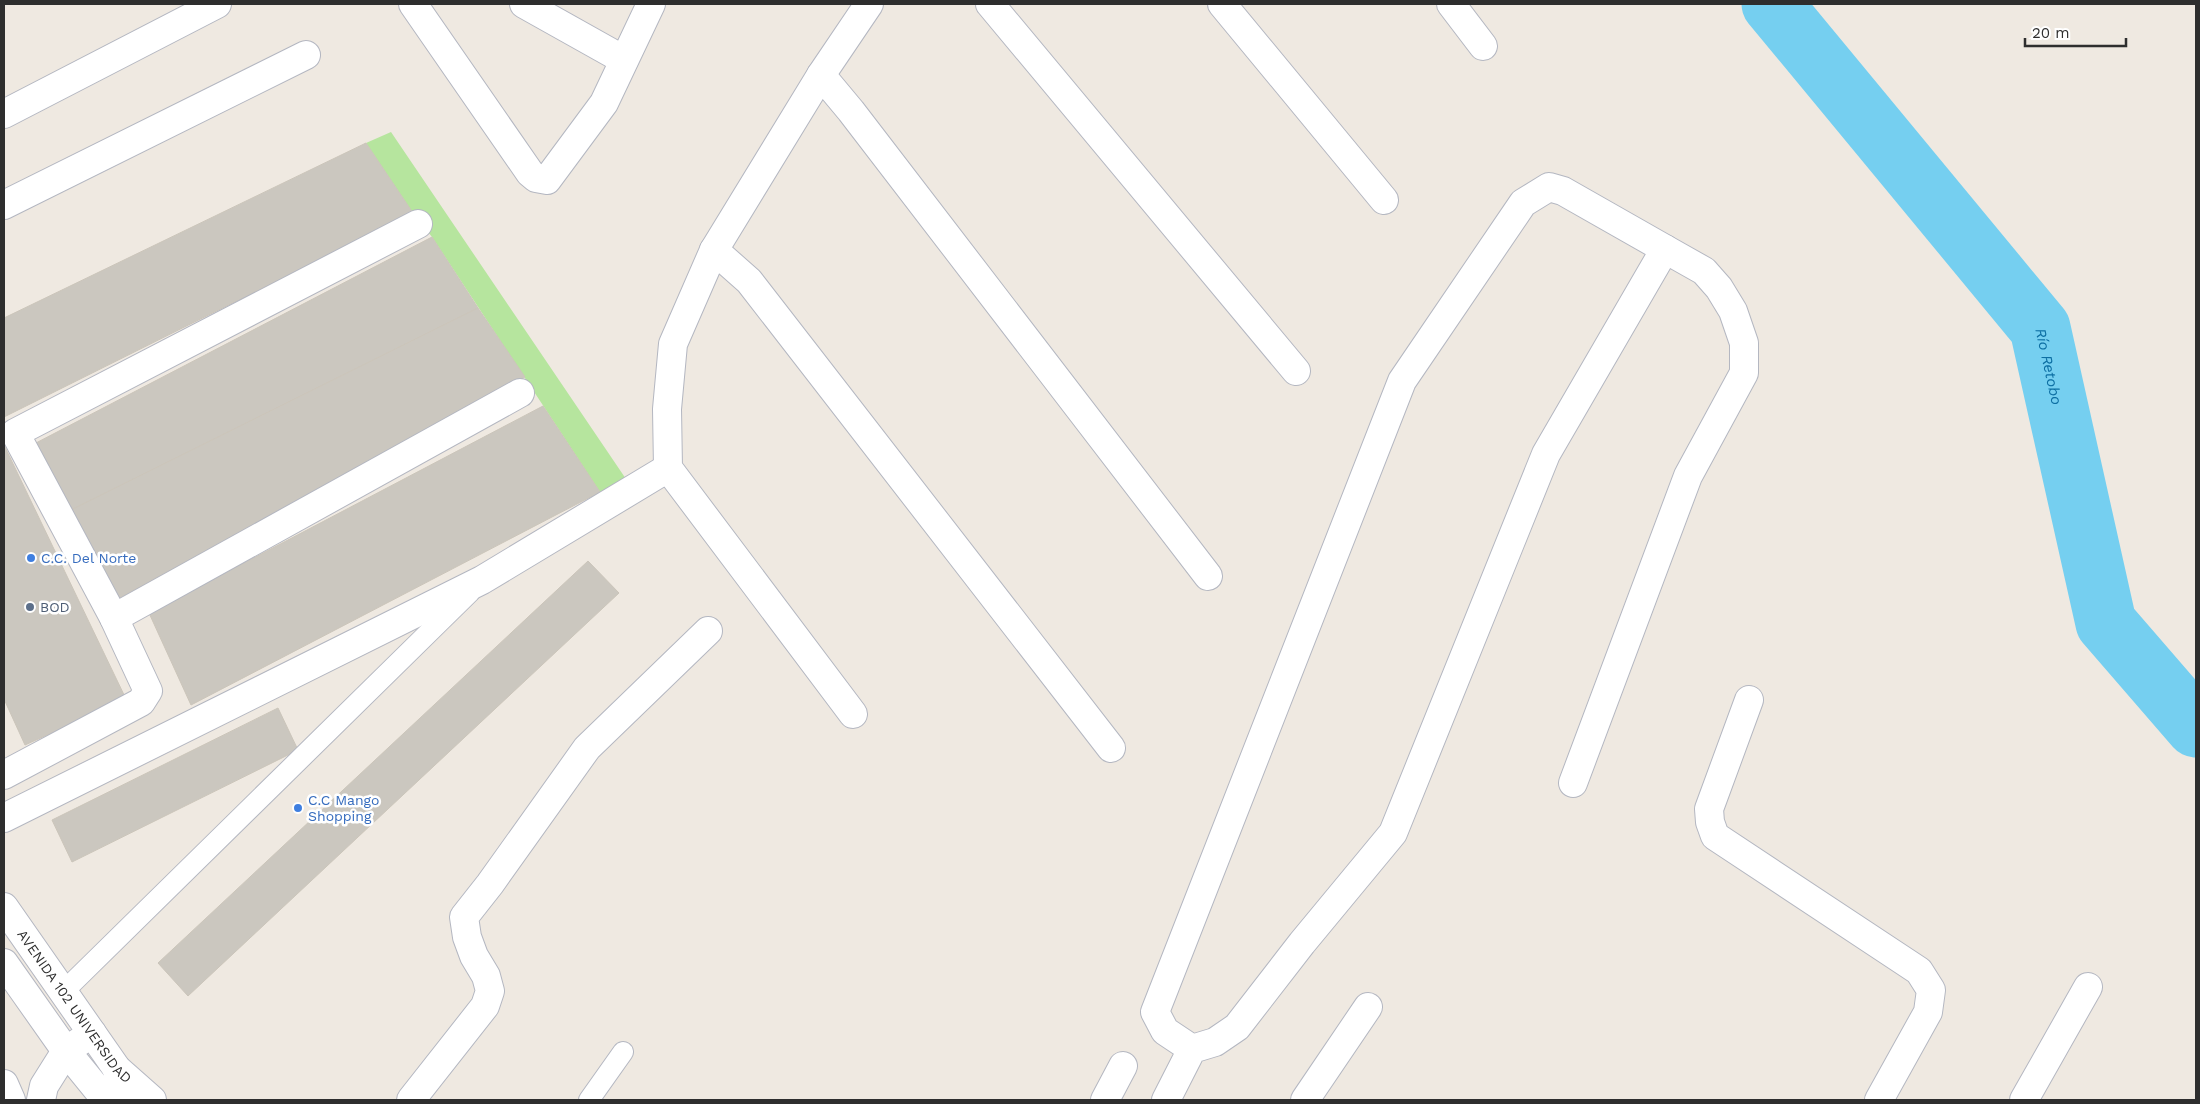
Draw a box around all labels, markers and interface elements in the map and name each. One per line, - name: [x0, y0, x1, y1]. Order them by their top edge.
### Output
- scale bar: [2025, 15, 2126, 47]
- text: 20 m: [2032, 24, 2070, 42]
- water label: Río Retobo: [2031, 327, 2066, 407]
- place label: C.C. Del Norte: [41, 550, 136, 566]
- marker: C.C. Del Norte: [25, 552, 37, 564]
- place label: BOD: [40, 599, 70, 615]
- marker: BOD: [24, 601, 36, 613]
- place label: C.C Mango Shopping: [308, 792, 379, 824]
- marker: C.C Mango Shopping: [292, 802, 304, 814]
- street label: AVENIDA 102 UNIVERSIDAD: [14, 927, 135, 1086]

